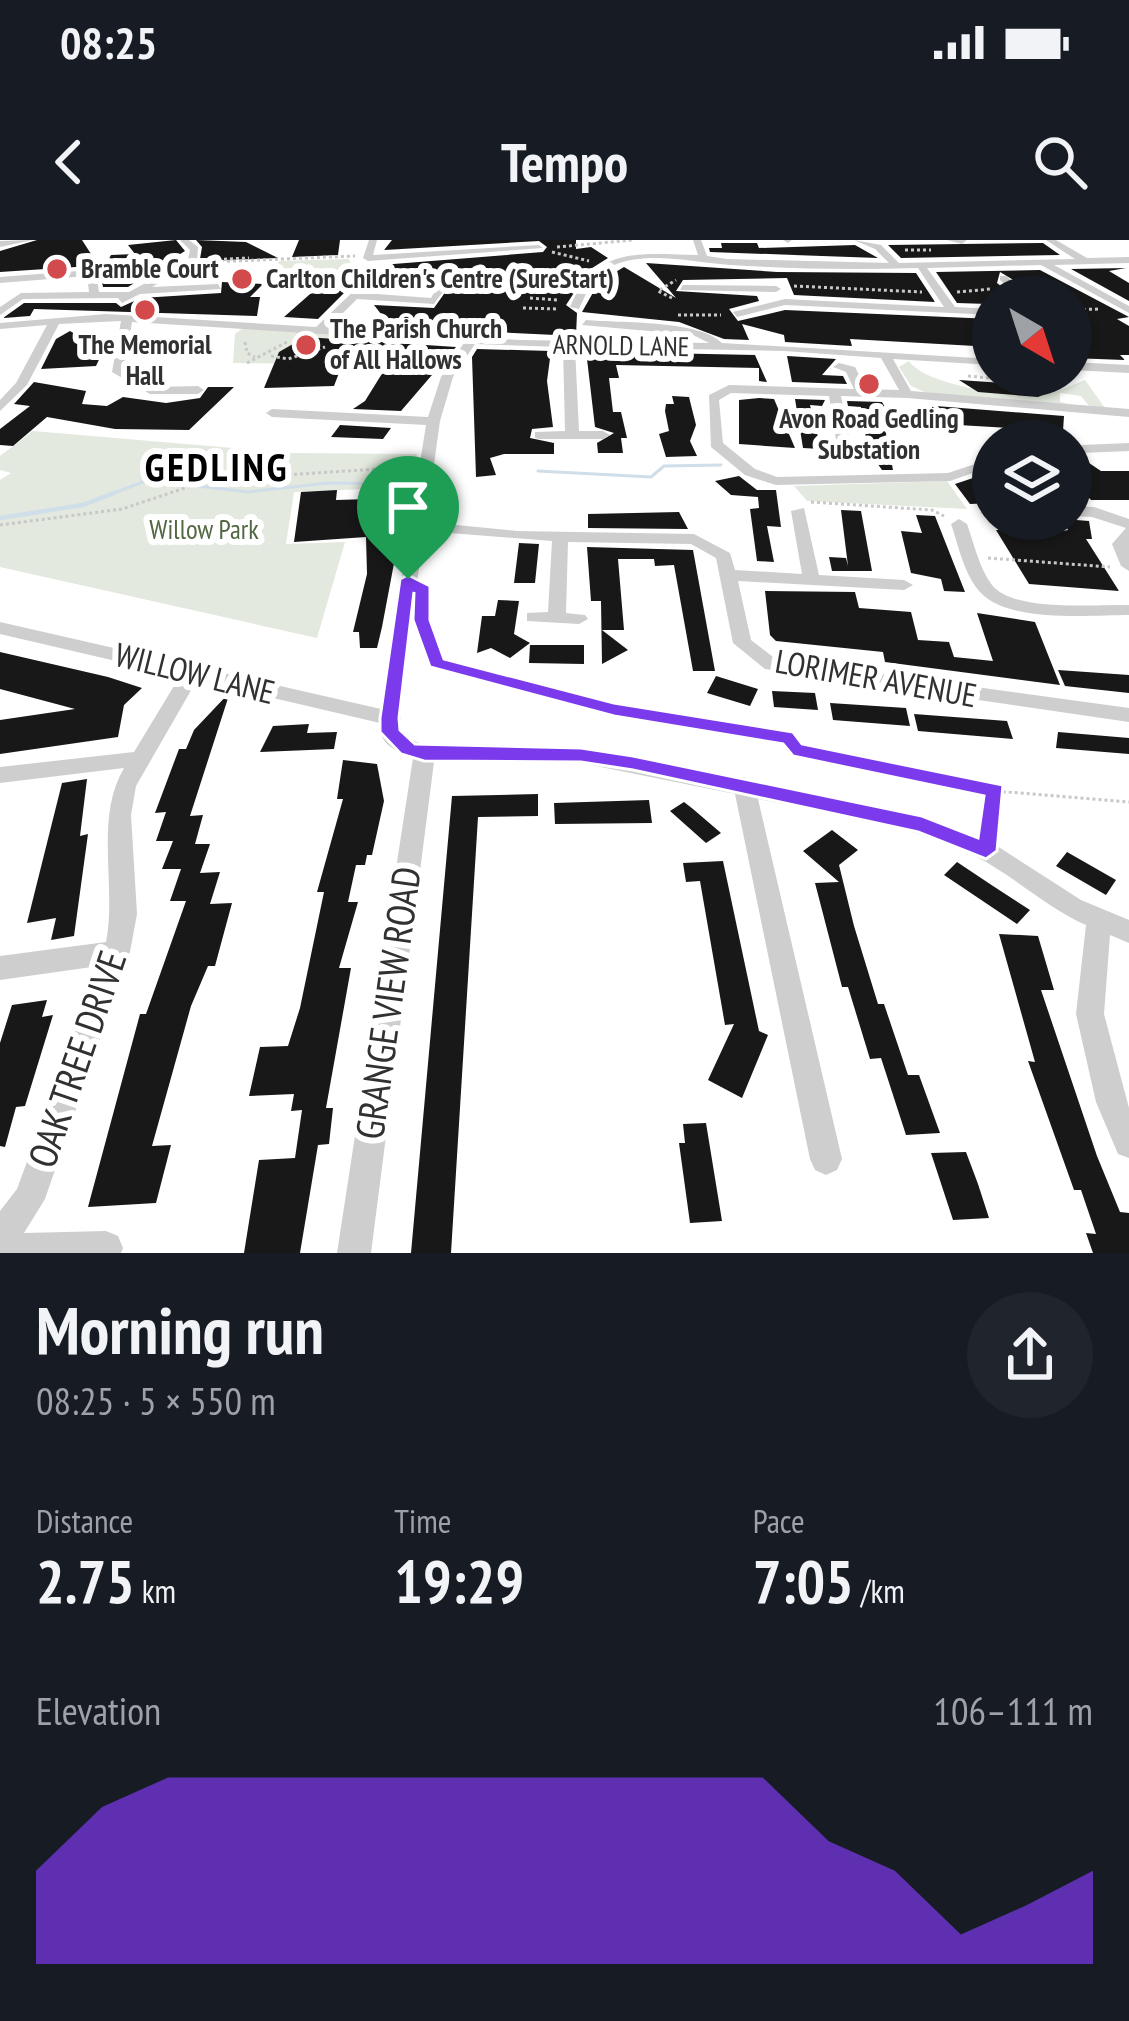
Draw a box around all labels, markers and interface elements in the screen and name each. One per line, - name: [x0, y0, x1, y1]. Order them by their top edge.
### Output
- text: 08:25: [60, 13, 157, 71]
- text: Tempo: [501, 127, 628, 197]
- icon: back: [36, 129, 102, 195]
- icon: search: [1027, 129, 1093, 195]
- place label: Bramble Court: [81, 251, 219, 285]
- marker: Bramble Court: [44, 256, 70, 282]
- place label: Carlton Children's Centre (SureStart): [266, 261, 614, 295]
- marker: Carlton Children's Centre (SureStart): [229, 266, 255, 292]
- north arrow: [972, 276, 1092, 396]
- map controls: [972, 276, 1092, 540]
- marker: The Memorial Hall: [132, 297, 158, 323]
- place label: The Parish Church of All Hallows: [330, 311, 502, 376]
- place label: The Memorial Hall: [78, 327, 212, 392]
- street label: ARNOLD LANE: [553, 327, 690, 363]
- marker: The Parish Church of All Hallows: [293, 332, 319, 358]
- marker: Avon Road Gedling Substation: [856, 371, 882, 397]
- place label: Avon Road Gedling Substation: [778, 401, 959, 466]
- button: layers: [972, 420, 1092, 540]
- district label: GEDLING: [145, 441, 289, 492]
- pin: [357, 456, 459, 579]
- icon: arrive: [375, 474, 441, 540]
- park label: Willow Park: [149, 512, 259, 546]
- street label: WILLOW LANE: [111, 632, 279, 713]
- street label: LORIMER AVENUE: [772, 639, 980, 716]
- street label: GRANGE VIEW ROAD: [343, 864, 432, 1142]
- street label: OAK TREE DRIVE: [16, 944, 137, 1174]
- text: Morning run: [36, 1287, 324, 1372]
- button: share: [967, 1292, 1093, 1418]
- text: 08:25 · 5 × 550 m: [36, 1375, 276, 1426]
- text: Distance: [36, 1499, 133, 1542]
- text: Time: [394, 1499, 451, 1542]
- text: Pace: [753, 1499, 805, 1542]
- text: 2.75: [36, 1542, 135, 1620]
- text: 19:29: [394, 1542, 524, 1620]
- text: 7:05: [753, 1542, 854, 1620]
- text: km: [135, 1569, 176, 1612]
- text: /km: [854, 1569, 905, 1612]
- text: Elevation: [36, 1685, 161, 1736]
- text: 106–111 m: [933, 1685, 1093, 1736]

